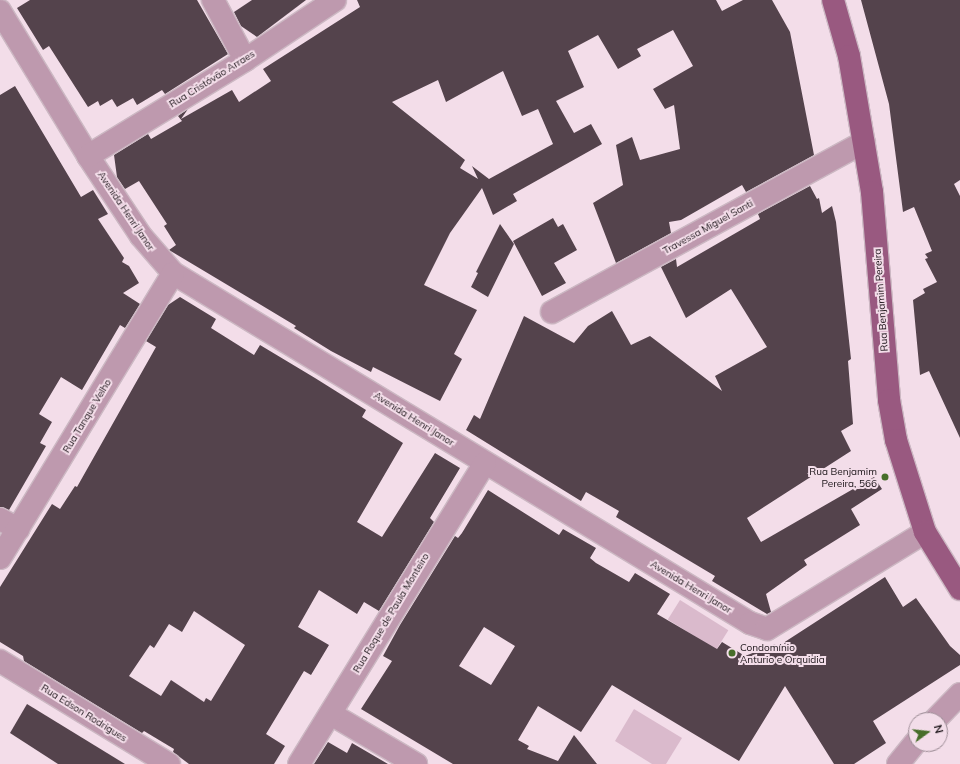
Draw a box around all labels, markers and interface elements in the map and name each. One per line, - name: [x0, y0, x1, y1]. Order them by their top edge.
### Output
- street label: Rua Cristóvão Arraes: [167, 48, 257, 110]
- street label: Avenida Henri Janor: [95, 169, 157, 253]
- street label: Travessa Miguel Santi: [661, 197, 755, 257]
- street label: Rua Benjamim Pereira: [871, 248, 891, 352]
- street label: Rua Tanque Velho: [60, 377, 114, 455]
- street label: Avenida Henri Janor: [372, 389, 456, 449]
- place label: Rua Benjamim Pereira, 566: [809, 465, 877, 488]
- marker: Rua Benjamim Pereira, 566: [880, 472, 890, 482]
- street label: Rua Roque de Paula Monteiro: [350, 551, 432, 675]
- street label: Avenida Henri Janor: [648, 558, 734, 616]
- place label: Condomínio Anturio e Orquidia: [740, 641, 825, 664]
- marker: Condomínio Anturio e Orquidia: [727, 648, 737, 658]
- street label: Rua Edson Rodrigues: [39, 682, 129, 744]
- north arrow: [908, 712, 948, 752]
- text: N: [931, 723, 946, 735]

